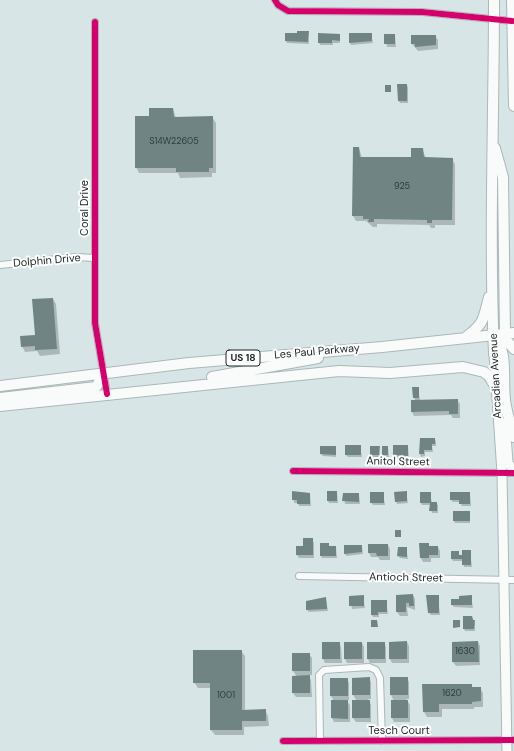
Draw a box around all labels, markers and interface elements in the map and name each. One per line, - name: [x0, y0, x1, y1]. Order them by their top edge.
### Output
- house number: S14W22605: [149, 137, 199, 147]
- street label: Coral Drive: [78, 180, 92, 236]
- house number: 925: [394, 182, 410, 192]
- street label: Dolphin Drive: [13, 251, 81, 271]
- street label: Arcadian Avenue: [487, 333, 505, 419]
- street label: Les Paul Parkway: [274, 342, 360, 362]
- road number: US 18: [226, 350, 260, 366]
- street label: Anitol Street: [366, 455, 430, 469]
- street label: Antioch Street: [369, 571, 443, 585]
- house number: 1630: [455, 647, 475, 657]
- house number: 1620: [442, 689, 462, 699]
- house number: 1001: [217, 691, 235, 701]
- street label: Tesch Court: [368, 724, 430, 738]

